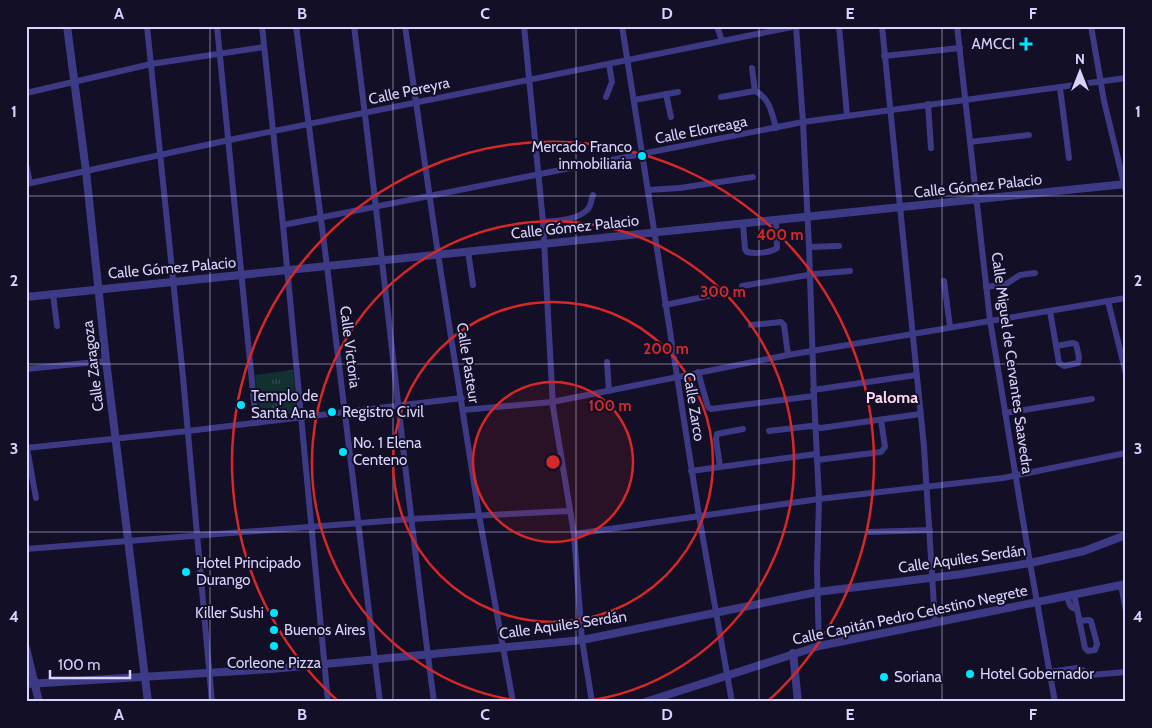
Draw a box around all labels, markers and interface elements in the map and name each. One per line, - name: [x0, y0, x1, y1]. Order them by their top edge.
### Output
- text: A: [114, 4, 124, 23]
- text: B: [297, 4, 307, 23]
- text: C: [480, 4, 490, 23]
- text: D: [661, 4, 673, 23]
- text: E: [845, 4, 855, 23]
- text: F: [1029, 4, 1038, 23]
- place label: AMCCI: [972, 35, 1015, 53]
- marker: AMCCI: [1019, 37, 1033, 51]
- north arrow: [1054, 48, 1104, 98]
- text: N: [1075, 50, 1085, 68]
- street label: Calle Pereyra: [367, 73, 452, 108]
- text: 1: [11, 102, 17, 121]
- text: 1: [1135, 102, 1141, 121]
- street label: Calle Elorreaga: [653, 112, 749, 148]
- place label: Mercado Franco inmobiliaria: [531, 138, 633, 173]
- marker: Mercado Franco inmobiliaria: [636, 150, 648, 162]
- street label: Calle Gómez Palacio: [913, 170, 1043, 202]
- street label: Calle Gómez Palacio: [510, 211, 640, 243]
- text: 400 m: [757, 226, 803, 244]
- street label: Calle Miguel de Cervantes Saavedra: [988, 251, 1037, 476]
- street label: Calle Gómez Palacio: [107, 253, 237, 283]
- text: 2: [10, 271, 18, 290]
- text: 2: [1134, 271, 1142, 290]
- text: 300 m: [700, 283, 746, 301]
- street label: Calle Victoria: [336, 305, 364, 390]
- street label: Calle Zaragoza: [78, 319, 108, 412]
- street label: Calle Pasteur: [453, 321, 483, 405]
- text: 200 m: [643, 340, 689, 358]
- street label: Calle Zarco: [680, 371, 708, 443]
- place label: Templo de Santa Ana: [251, 387, 318, 422]
- district label: Paloma: [866, 388, 918, 407]
- text: 100 m: [588, 397, 632, 415]
- marker: Templo de Santa Ana: [235, 399, 247, 411]
- place label: Registro Civil: [342, 403, 424, 421]
- marker: Registro Civil: [326, 406, 338, 418]
- place label: No. 1 Elena Centeno: [353, 434, 422, 469]
- text: 3: [10, 439, 18, 458]
- text: 3: [1134, 439, 1142, 458]
- marker: No. 1 Elena Centeno: [337, 446, 349, 458]
- centre of rings: [544, 453, 562, 471]
- street label: Calle Aquiles Serdán: [897, 541, 1027, 577]
- place label: Hotel Principado Durango: [196, 554, 301, 589]
- marker: Hotel Principado Durango: [180, 566, 192, 578]
- street label: Calle Capitán Pedro Celestino Negrete: [791, 581, 1029, 649]
- place label: Killer Sushi: [195, 604, 264, 622]
- text: 4: [9, 607, 19, 626]
- marker: Killer Sushi: [268, 607, 280, 619]
- street label: Calle Aquiles Serdán: [498, 607, 628, 643]
- text: 4: [1133, 607, 1143, 626]
- place label: Buenos Aires: [284, 621, 366, 639]
- marker: Buenos Aires: [268, 624, 280, 636]
- marker: Corleone Pizza: [268, 640, 280, 652]
- scale bar: [50, 648, 130, 680]
- place label: Corleone Pizza: [227, 654, 322, 672]
- text: 100 m: [58, 656, 100, 674]
- place label: Hotel Gobernador: [980, 665, 1094, 683]
- place label: Soriana: [894, 668, 943, 686]
- marker: Hotel Gobernador: [964, 668, 976, 680]
- marker: Soriana: [878, 671, 890, 683]
- text: A: [114, 705, 124, 724]
- text: B: [297, 705, 307, 724]
- text: C: [480, 705, 490, 724]
- text: D: [661, 705, 673, 724]
- text: E: [845, 705, 855, 724]
- text: F: [1029, 705, 1038, 724]

